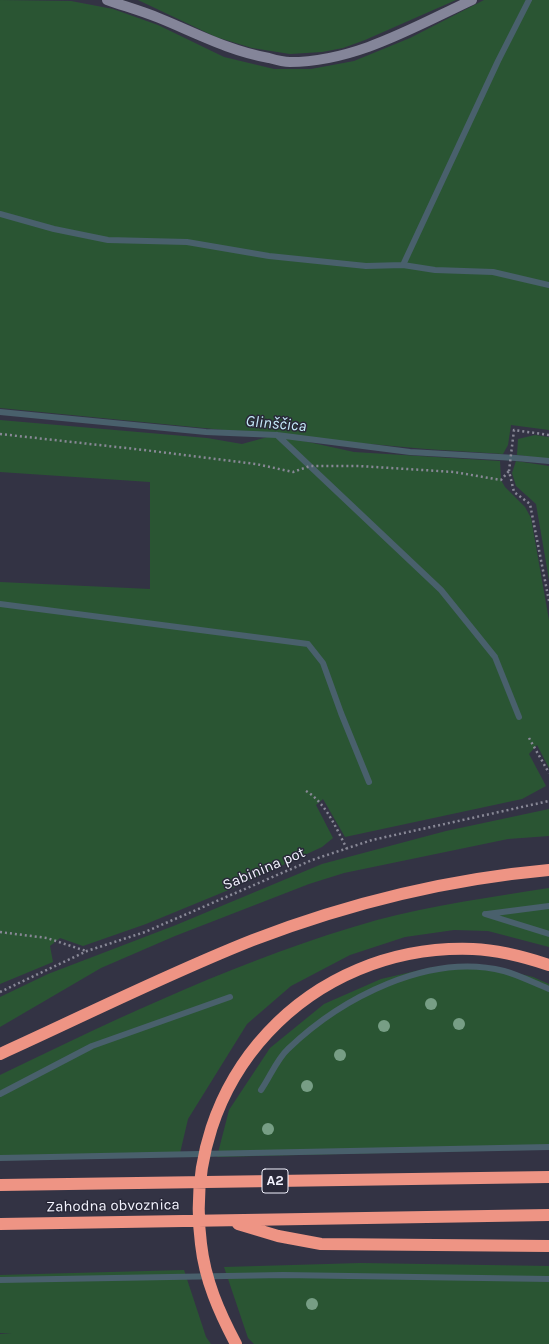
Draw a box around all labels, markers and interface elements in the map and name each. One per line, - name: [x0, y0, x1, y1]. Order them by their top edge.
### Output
- water label: Glinščica: [245, 412, 307, 436]
- street label: Sabinina pot: [220, 844, 308, 894]
- road number: A2: [262, 1169, 288, 1193]
- street label: Zahodna obvoznica: [46, 1196, 180, 1216]

